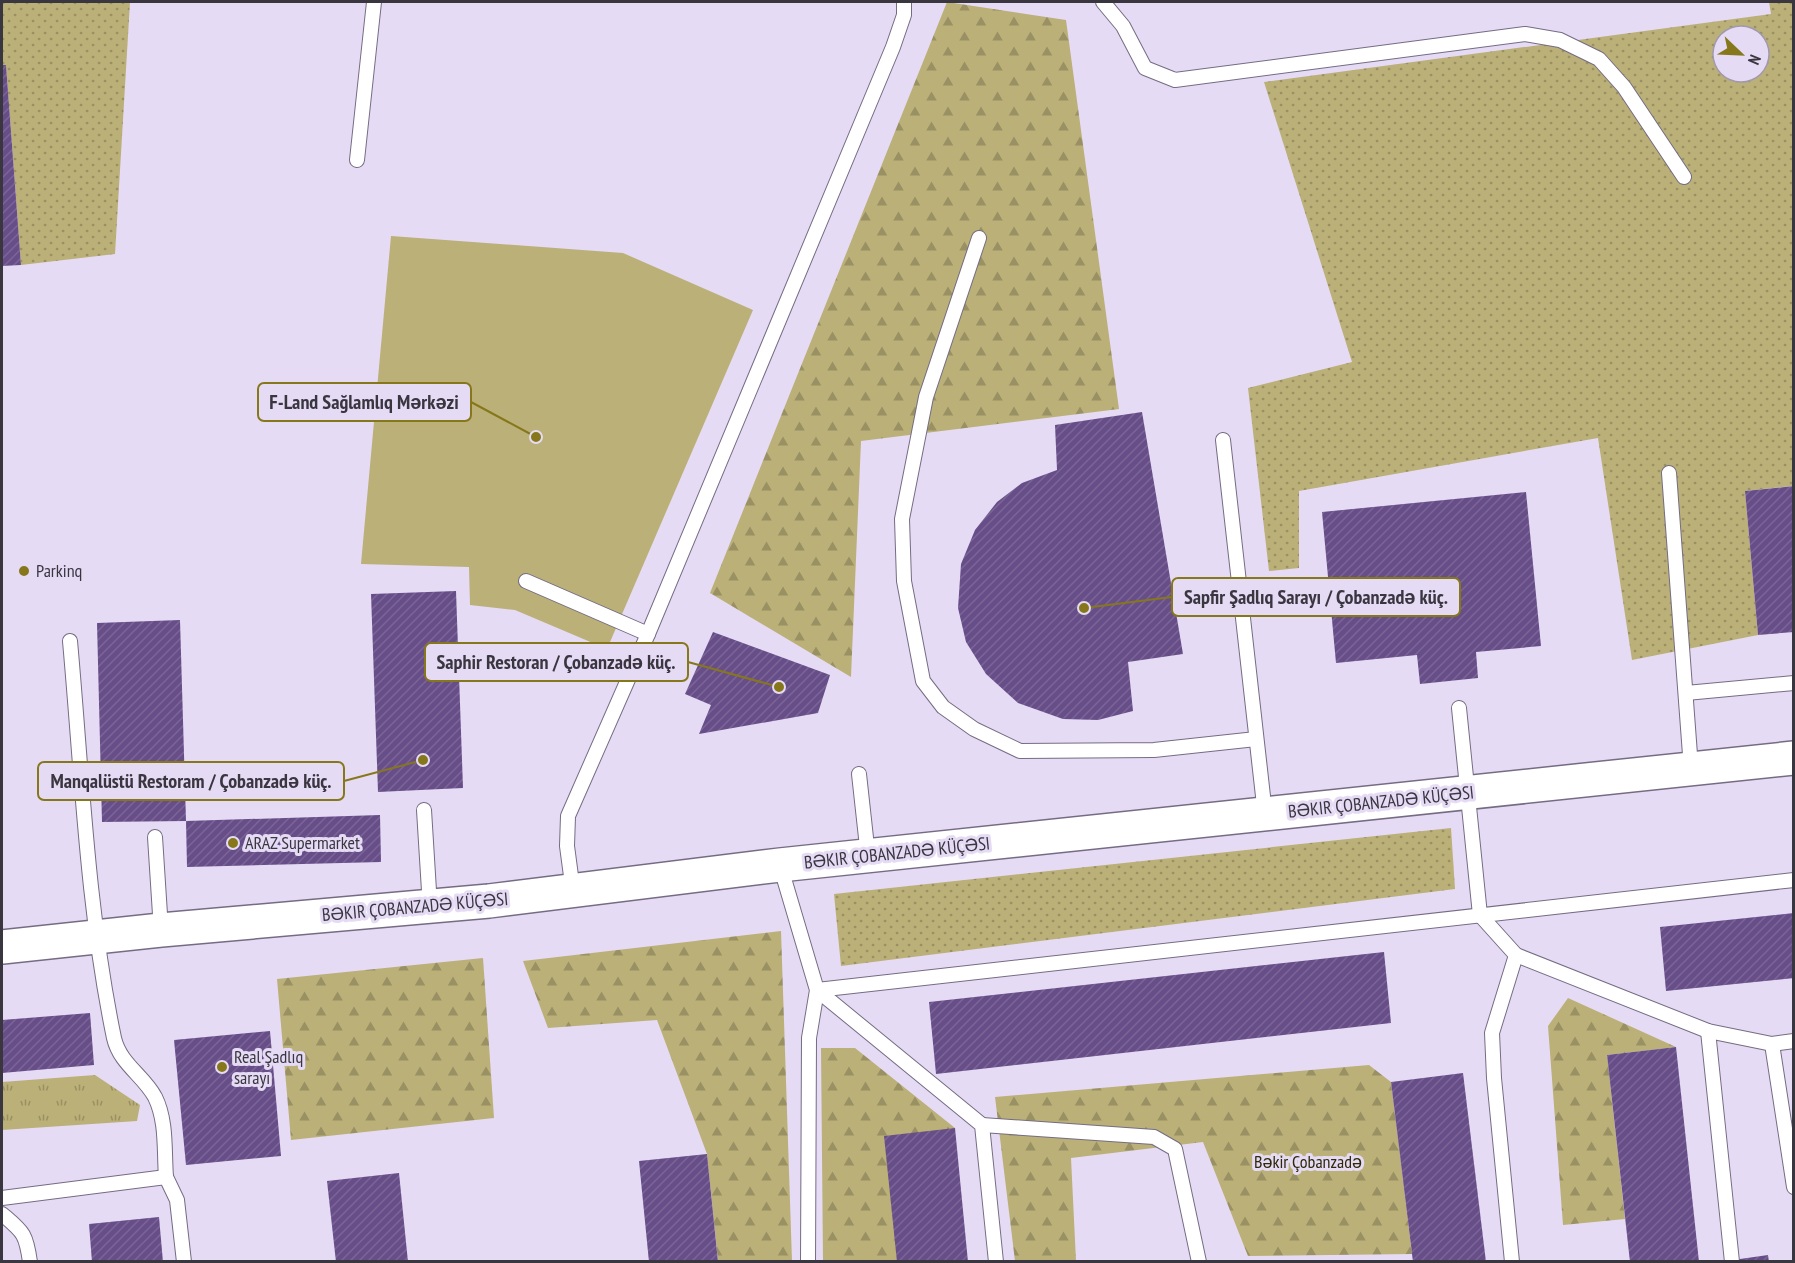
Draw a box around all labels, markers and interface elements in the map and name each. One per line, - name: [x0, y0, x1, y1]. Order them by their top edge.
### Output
- north arrow: [1711, 24, 1771, 84]
- text: N: [1744, 52, 1766, 68]
- callout: F-Land Sağlamlıq Mərkəzi: [258, 383, 471, 421]
- text: F-Land Sağlamlıq Mərkəzi: [269, 389, 459, 415]
- place label: Parkinq: [36, 559, 82, 582]
- marker: Parkinq: [17, 564, 31, 578]
- callout: Sapfir Şadlıq Sarayı / Çobanzadə küç.: [1172, 578, 1460, 616]
- text: Sapfir Şadlıq Sarayı / Çobanzadə küç.: [1184, 584, 1448, 610]
- callout: Saphir Restoran / Çobanzadə küç.: [425, 643, 688, 681]
- text: Saphir Restoran / Çobanzadə küç.: [437, 649, 675, 675]
- callout: Manqalüstü Restoram / Çobanzadə küç.: [38, 762, 344, 800]
- text: Manqalüstü Restoram / Çobanzadə küç.: [50, 768, 332, 794]
- street label: BƏKIR ÇOBANZADƏ KÜÇƏSI: [1287, 780, 1475, 823]
- place label: ARAZ Supermarket: [245, 831, 360, 854]
- street label: BƏKIR ÇOBANZADƏ KÜÇƏSI: [803, 831, 991, 874]
- marker: ARAZ Supermarket: [226, 836, 240, 850]
- street label: BƏKIR ÇOBANZADƏ KÜÇƏSI: [321, 887, 509, 926]
- place label: Real Şadlıq sarayı: [234, 1045, 303, 1089]
- marker: Real Şadlıq sarayı: [215, 1060, 229, 1074]
- park label: Bəkir Çobanzadə: [1254, 1150, 1362, 1173]

